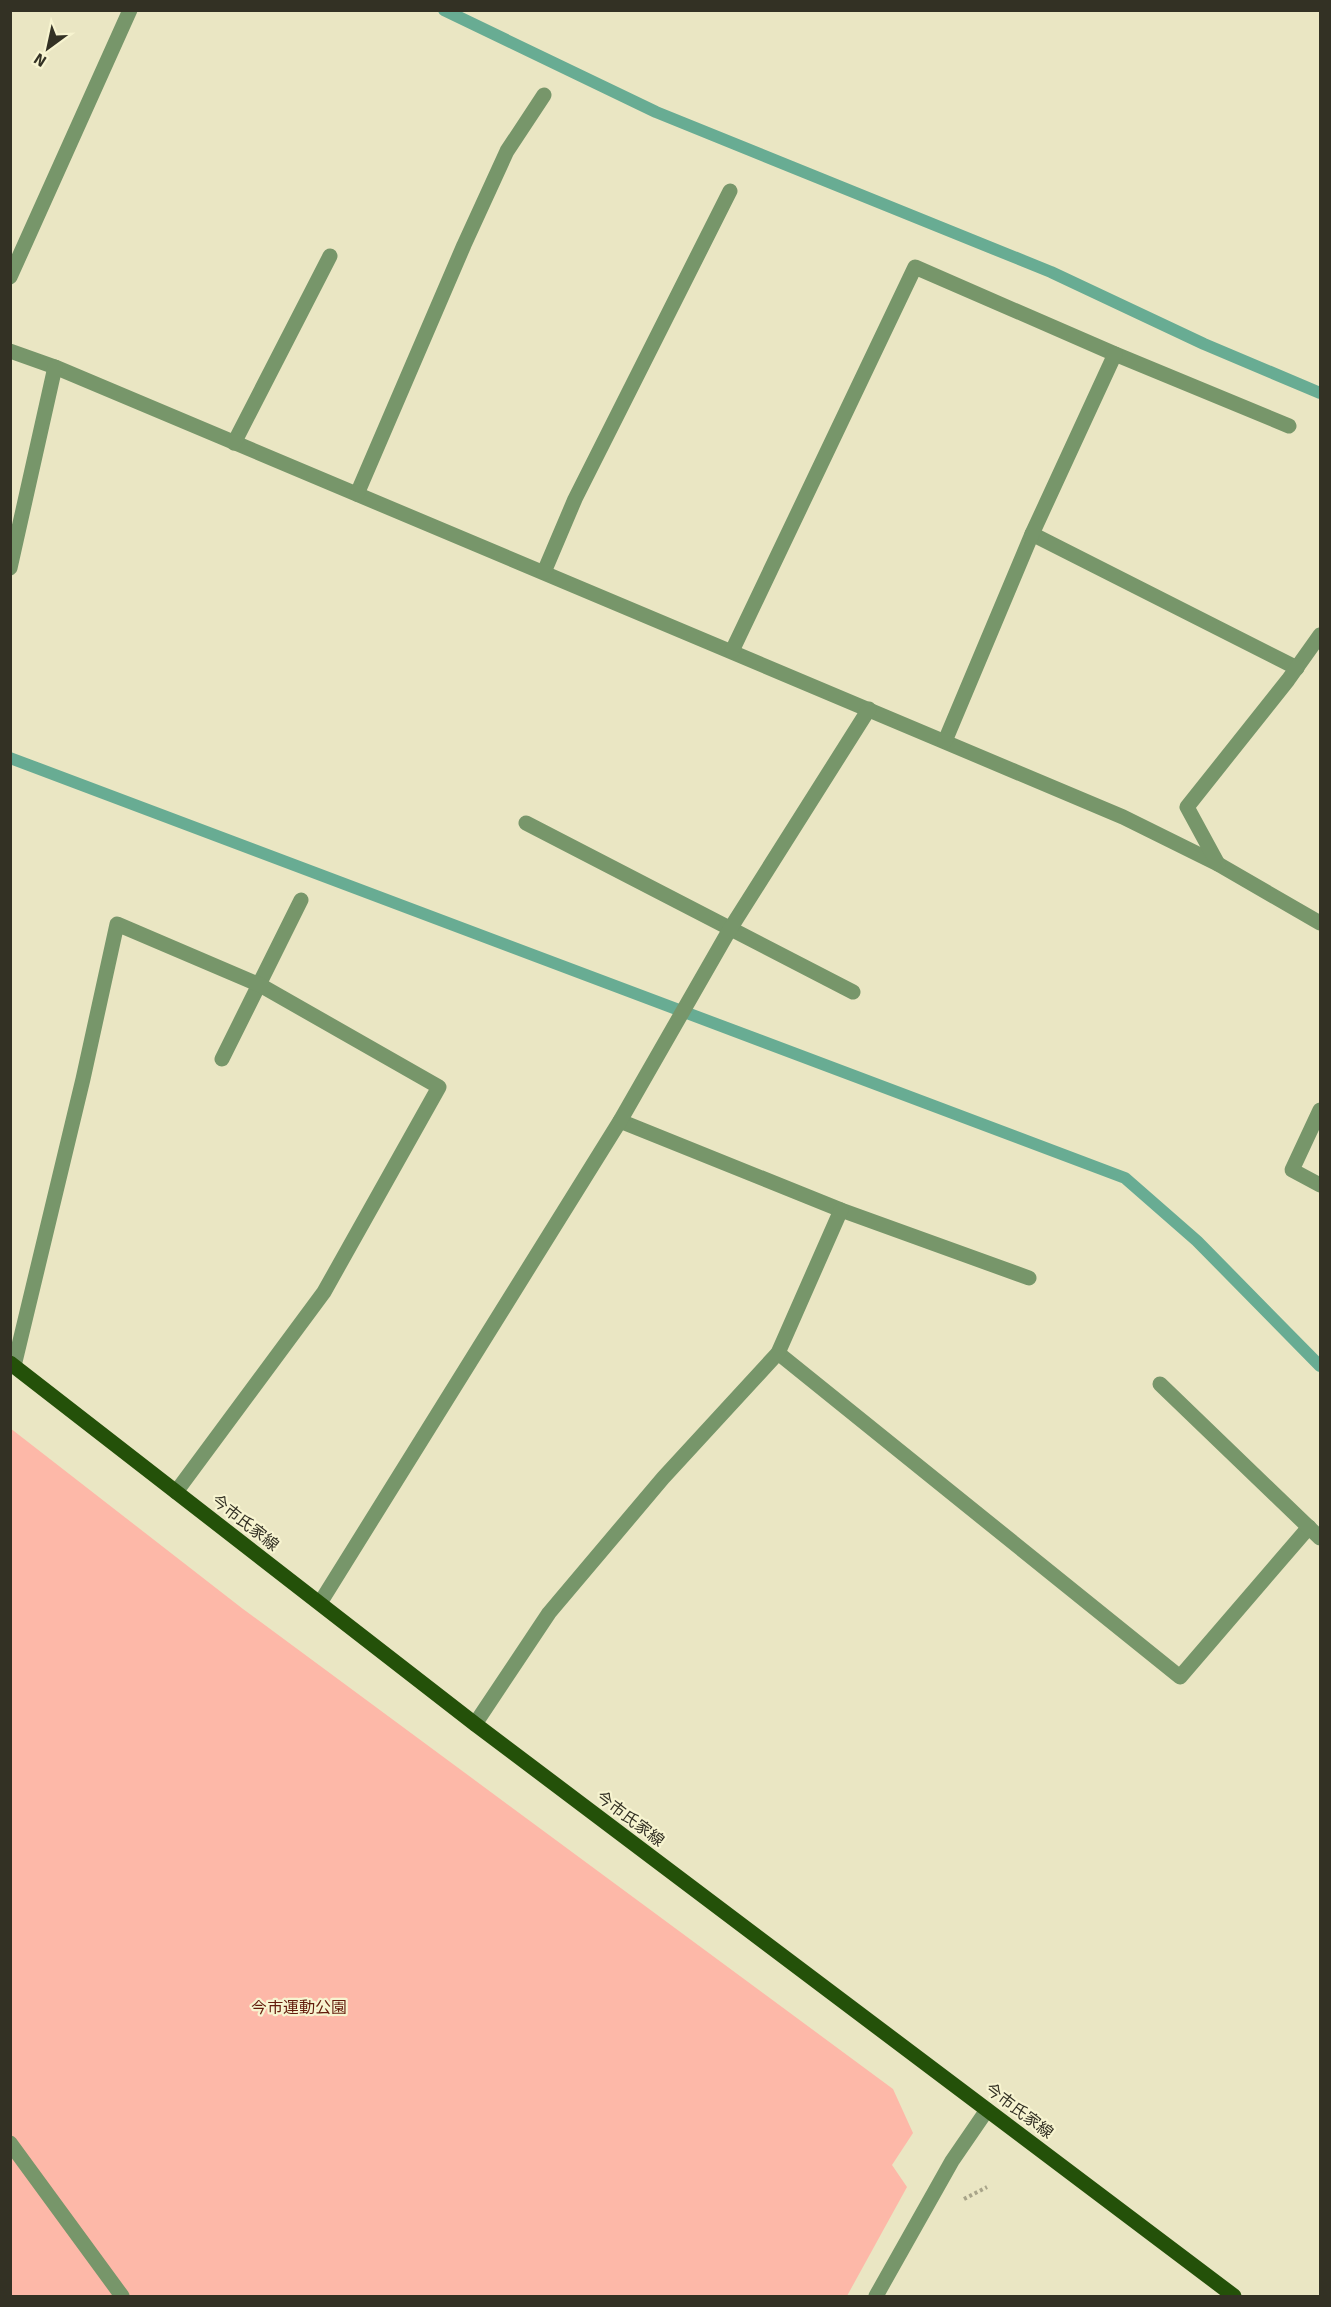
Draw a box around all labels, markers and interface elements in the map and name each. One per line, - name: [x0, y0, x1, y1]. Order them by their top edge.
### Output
- north arrow: [18, 18, 78, 78]
- text: N: [30, 48, 50, 71]
- street label: 今市氏家線: [207, 1490, 283, 1556]
- street label: 今市氏家線: [592, 1787, 668, 1851]
- park label: 今市運動公園: [251, 1998, 347, 2018]
- street label: 今市氏家線: [981, 2079, 1057, 2143]

